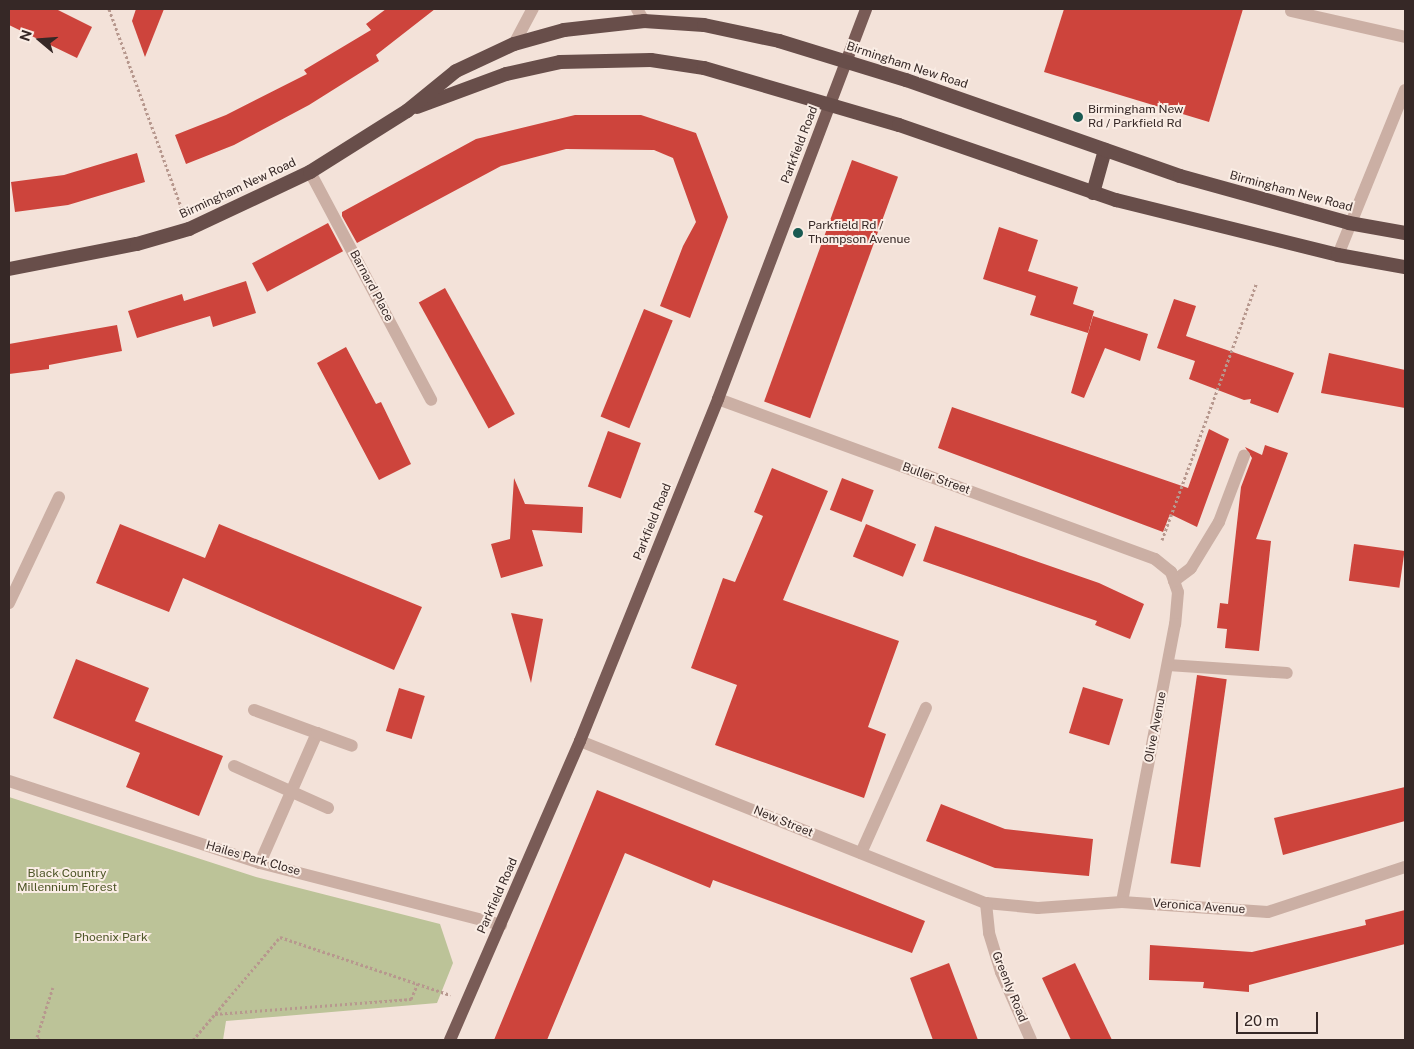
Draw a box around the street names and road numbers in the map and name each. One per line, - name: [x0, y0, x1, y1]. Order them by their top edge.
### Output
- street label: Birmingham New Road: [844, 40, 970, 92]
- street label: Parkfield Road: [779, 104, 821, 186]
- street label: Birmingham New Road: [177, 156, 299, 222]
- street label: Birmingham New Road: [1228, 169, 1354, 215]
- street label: Barnard Place: [346, 248, 396, 324]
- street label: Buller Street: [900, 460, 972, 498]
- street label: Parkfield Road: [631, 481, 675, 563]
- street label: Olive Avenue: [1142, 690, 1170, 764]
- street label: New Street: [751, 804, 815, 840]
- street label: Hailes Park Close: [204, 839, 302, 879]
- street label: Parkfield Road: [475, 856, 521, 936]
- street label: Veronica Avenue: [1152, 897, 1246, 917]
- street label: Greenly Road: [988, 950, 1030, 1024]

